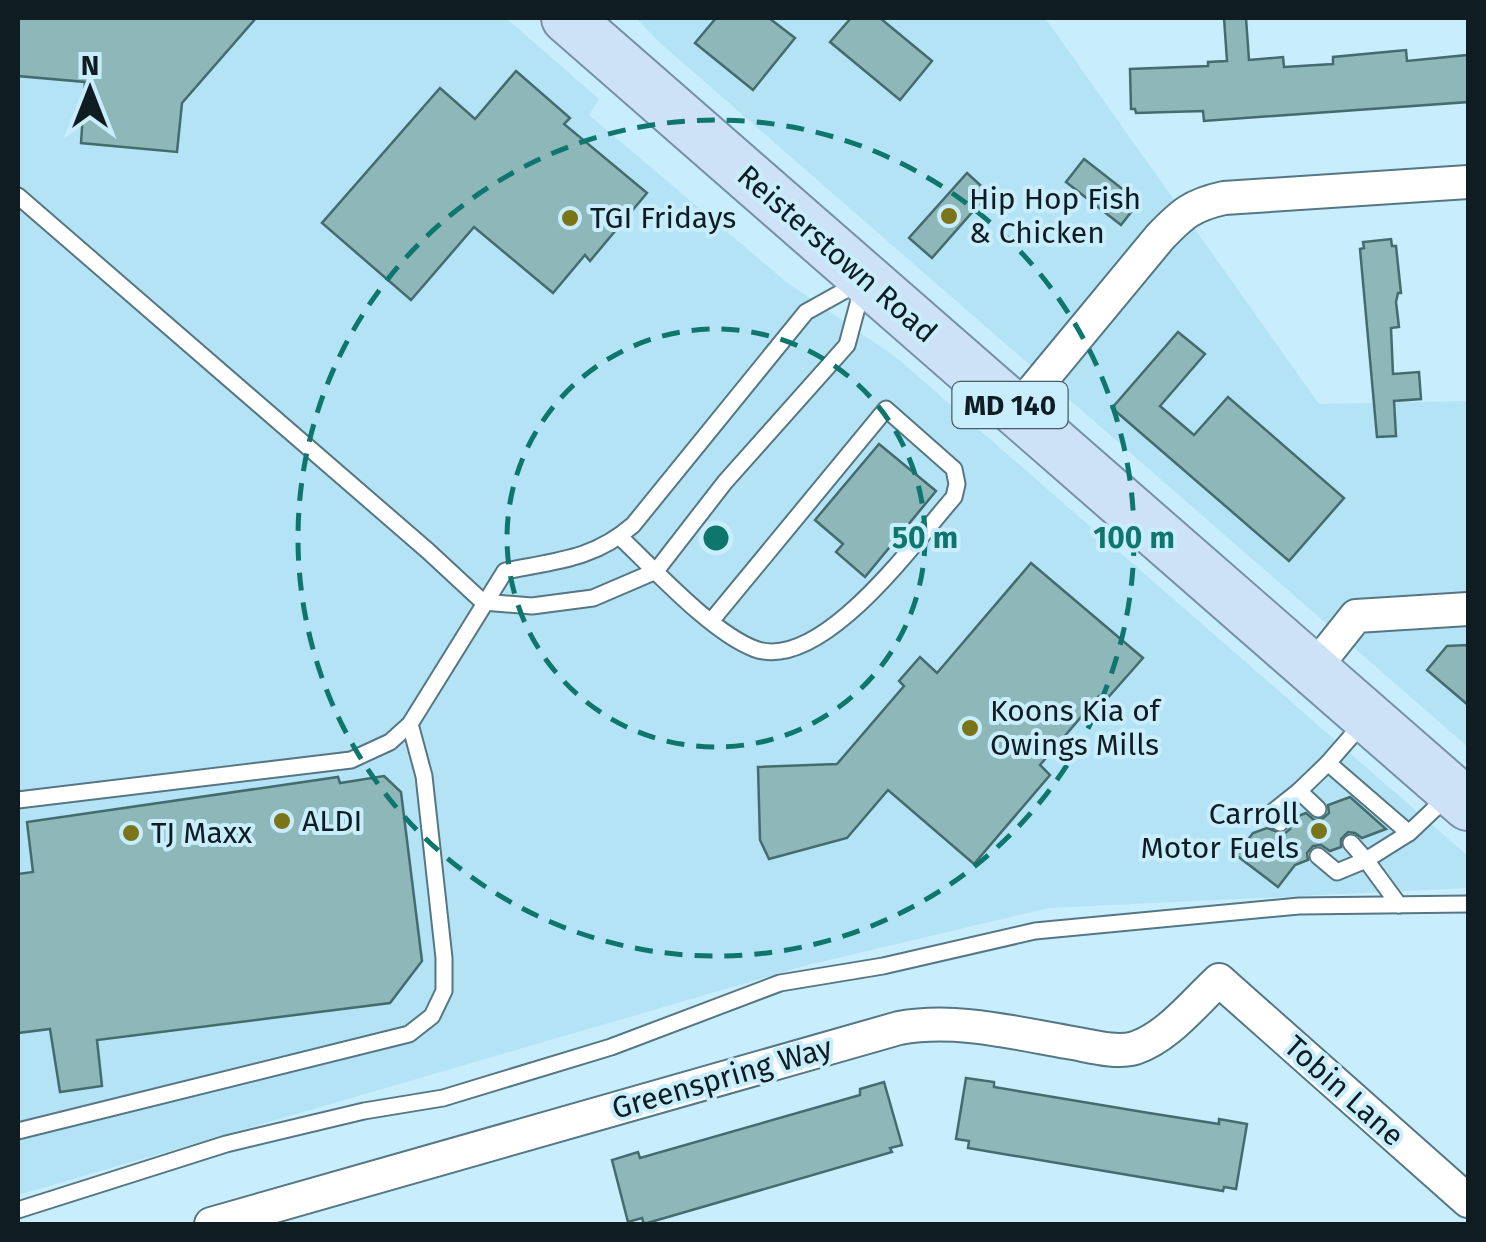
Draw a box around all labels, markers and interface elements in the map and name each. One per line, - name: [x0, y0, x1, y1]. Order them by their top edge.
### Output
- north arrow: [40, 40, 140, 140]
- text: N: [81, 49, 99, 82]
- street label: Reisterstown Road: [730, 158, 944, 350]
- place label: Hip Hop Fish & Chicken: [969, 181, 1141, 251]
- place label: TGI Fridays: [590, 200, 736, 236]
- marker: Hip Hop Fish & Chicken: [938, 205, 960, 227]
- marker: TGI Fridays: [559, 207, 581, 229]
- road number: MD 140: [952, 382, 1068, 428]
- centre of rings: [698, 520, 734, 556]
- text: 50 m: [892, 520, 958, 556]
- text: 100 m: [1093, 520, 1175, 556]
- place label: Koons Kia of Owings Mills: [990, 693, 1162, 763]
- marker: Koons Kia of Owings Mills: [959, 717, 981, 739]
- place label: Carroll Motor Fuels: [1140, 796, 1299, 866]
- place label: ALDI: [302, 803, 362, 839]
- marker: ALDI: [271, 810, 293, 832]
- place label: TJ Maxx: [151, 815, 252, 851]
- marker: Carroll Motor Fuels: [1308, 820, 1330, 842]
- marker: TJ Maxx: [120, 822, 142, 844]
- street label: Tobin Lane: [1277, 1028, 1411, 1154]
- street label: Greenspring Way: [608, 1029, 836, 1127]

